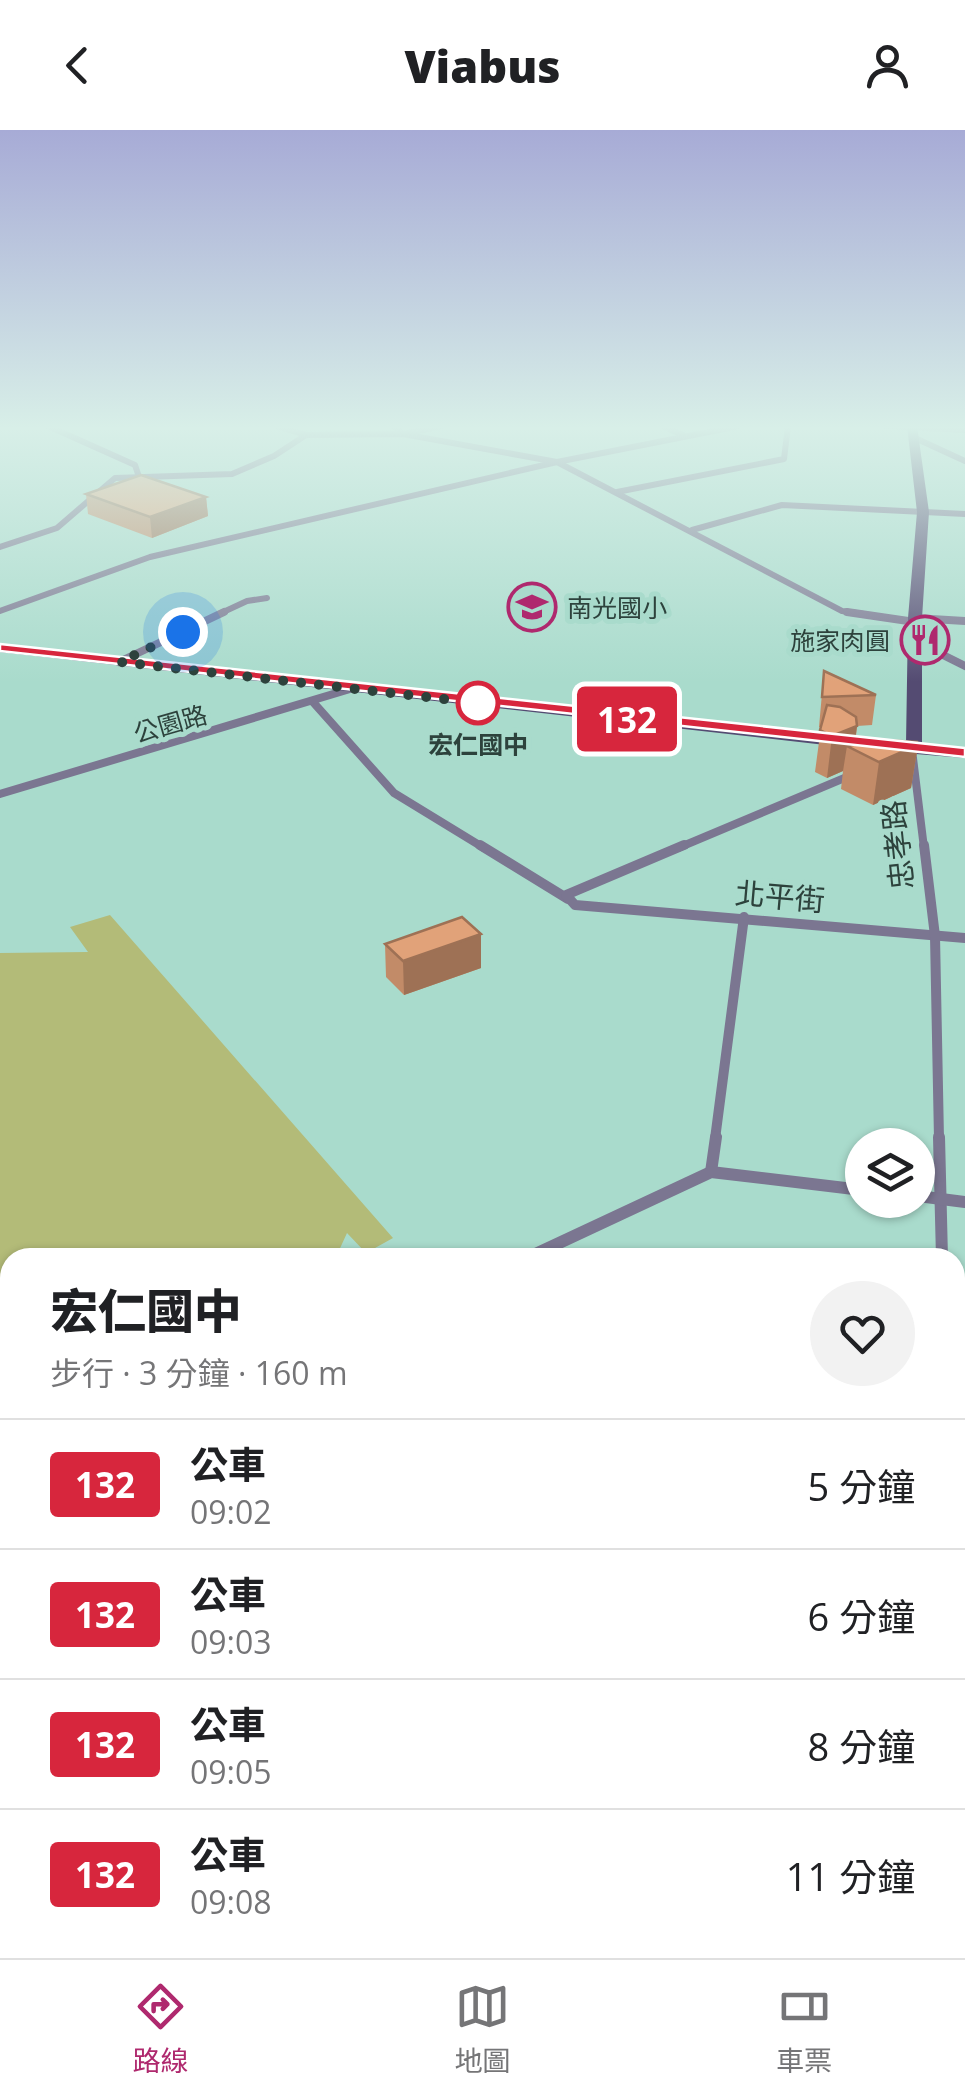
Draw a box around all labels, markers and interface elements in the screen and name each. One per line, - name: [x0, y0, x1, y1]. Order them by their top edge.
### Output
- text: Viabus: [404, 35, 561, 96]
- icon: back: [50, 38, 105, 93]
- icon: person: [860, 38, 915, 93]
- school or university icon: 南光國小: [506, 581, 558, 633]
- place label: 南光國小: [567, 590, 667, 624]
- your location: [158, 607, 208, 657]
- restaurant icon: 施家肉圓: [899, 614, 951, 666]
- place label: 施家肉圓: [790, 623, 890, 657]
- marker: 宏仁國中: [457, 682, 499, 724]
- line badge: 132: [570, 686, 684, 752]
- street label: 公園路: [129, 696, 211, 750]
- text: 132: [597, 696, 657, 743]
- place label: 宏仁國中: [428, 727, 528, 761]
- street label: 忠孝路: [872, 798, 922, 892]
- street label: 北平街: [733, 872, 827, 920]
- map controls: [845, 1128, 935, 1218]
- button: layers: [845, 1128, 935, 1218]
- text: 宏仁國中: [50, 1278, 242, 1343]
- button: heart: [810, 1281, 915, 1386]
- text: 步行 · 3 分鐘 · 160 m: [50, 1351, 348, 1394]
- text: 公車: [190, 1438, 266, 1490]
- text: 5 分鐘: [807, 1460, 915, 1512]
- text: 132: [75, 1461, 135, 1508]
- text: 09:02: [190, 1490, 272, 1533]
- text: 公車: [190, 1568, 266, 1620]
- text: 6 分鐘: [807, 1590, 915, 1642]
- text: 132: [75, 1591, 135, 1638]
- text: 09:03: [190, 1620, 272, 1663]
- text: 公車: [190, 1698, 266, 1750]
- text: 8 分鐘: [807, 1720, 915, 1772]
- text: 132: [75, 1721, 135, 1768]
- text: 09:05: [190, 1750, 272, 1793]
- text: 公車: [190, 1828, 266, 1880]
- text: 11 分鐘: [786, 1850, 915, 1902]
- text: 132: [75, 1851, 135, 1898]
- text: 09:08: [190, 1880, 272, 1923]
- tab: 路線: [133, 1979, 189, 2079]
- tab: 地圖: [454, 1979, 510, 2079]
- tab: 車票: [776, 1979, 832, 2079]

